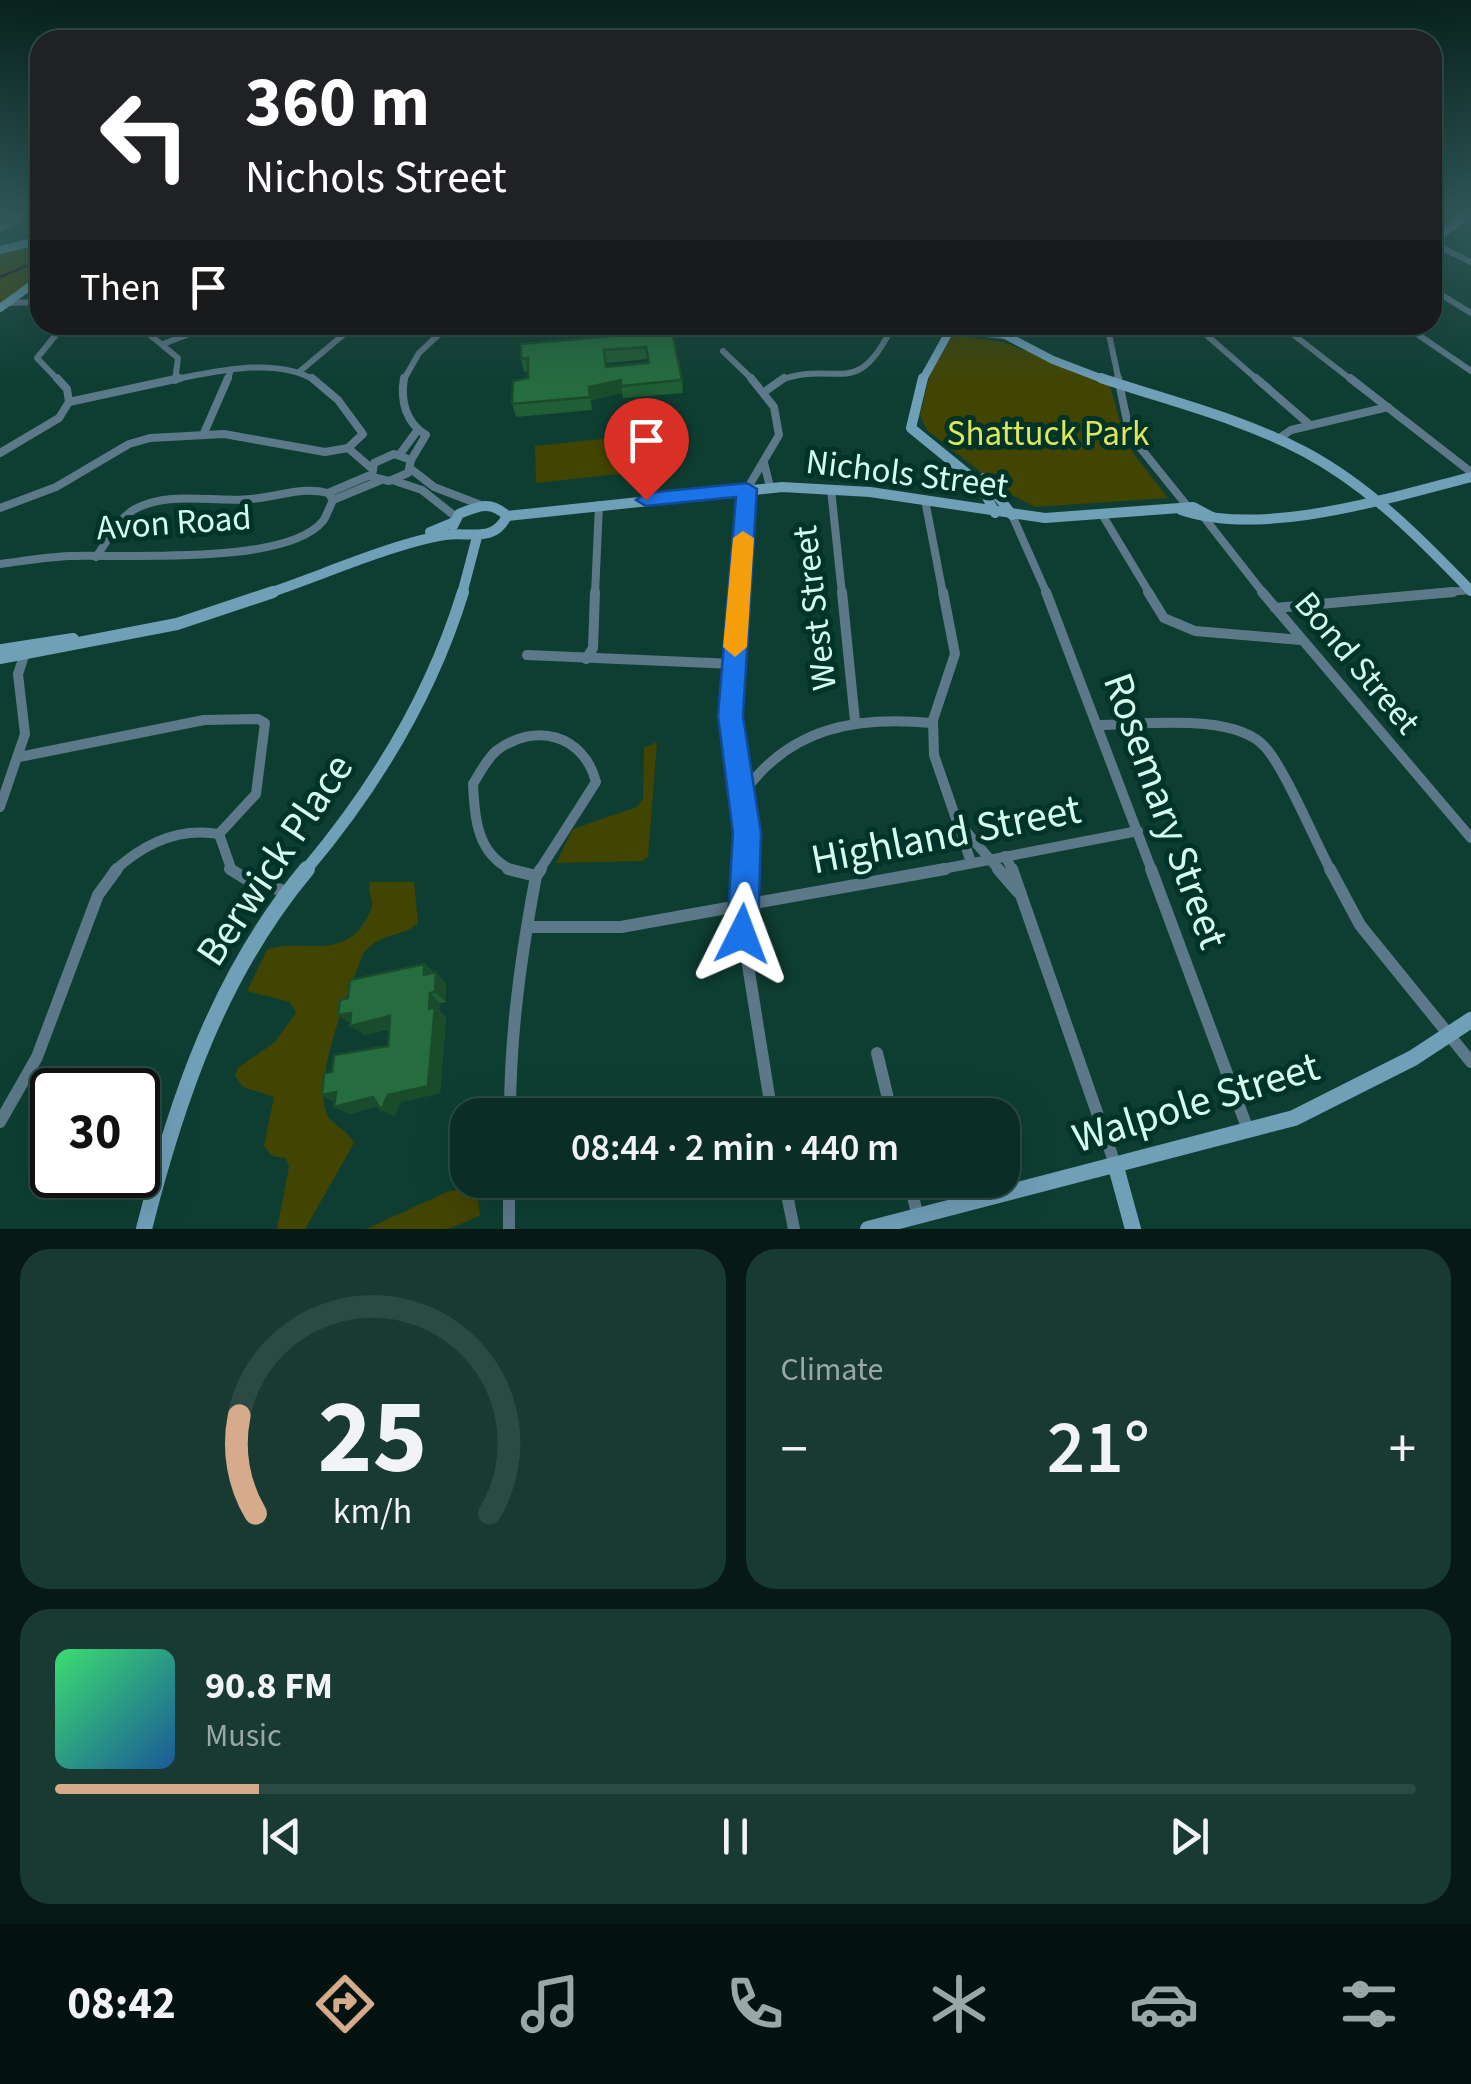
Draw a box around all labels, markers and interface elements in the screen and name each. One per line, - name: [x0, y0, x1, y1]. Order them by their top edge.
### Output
- text: 360 m: [245, 53, 430, 153]
- icon: left: [80, 70, 210, 200]
- text: Nichols Street: [245, 146, 507, 210]
- icon: arrive: [181, 260, 236, 315]
- text: Then: [80, 261, 161, 315]
- pin: [604, 398, 689, 501]
- park label: Shattuck Park: [947, 409, 1150, 459]
- icon: arrive: [619, 413, 674, 468]
- street label: Nichols Street: [803, 437, 1011, 511]
- street label: Avon Road: [95, 493, 253, 553]
- street label: West Street: [780, 523, 850, 693]
- street label: Bond Street: [1282, 581, 1432, 745]
- street label: Rosemary Street: [1087, 665, 1243, 957]
- street label: Berwick Place: [182, 742, 368, 978]
- street label: Highland Street: [806, 779, 1086, 891]
- position arrow: [690, 882, 794, 986]
- street label: Walpole Street: [1065, 1037, 1327, 1169]
- speed limit sign: 30: [30, 1068, 160, 1198]
- text: 08:44 · 2 min · 440 m: [571, 1121, 899, 1175]
- text: Climate: [781, 1347, 883, 1393]
- text: 25: [318, 1365, 428, 1513]
- text: 21°: [1047, 1395, 1150, 1502]
- text: −: [781, 1411, 808, 1489]
- text: +: [1389, 1411, 1416, 1489]
- text: km/h: [333, 1486, 412, 1537]
- text: 90.8 FM: [205, 1659, 333, 1713]
- text: Music: [205, 1713, 282, 1759]
- icon: previous: [254, 1809, 309, 1864]
- icon: pause: [708, 1809, 763, 1864]
- icon: next: [1162, 1809, 1217, 1864]
- icon: directions: [310, 1969, 380, 2039]
- icon: music: [515, 1969, 585, 2039]
- icon: phone: [720, 1969, 790, 2039]
- icon: climate: [924, 1969, 994, 2039]
- icon: car: [1129, 1969, 1199, 2039]
- icon: filters: [1334, 1969, 1404, 2039]
- text: 08:42: [67, 1972, 176, 2036]

